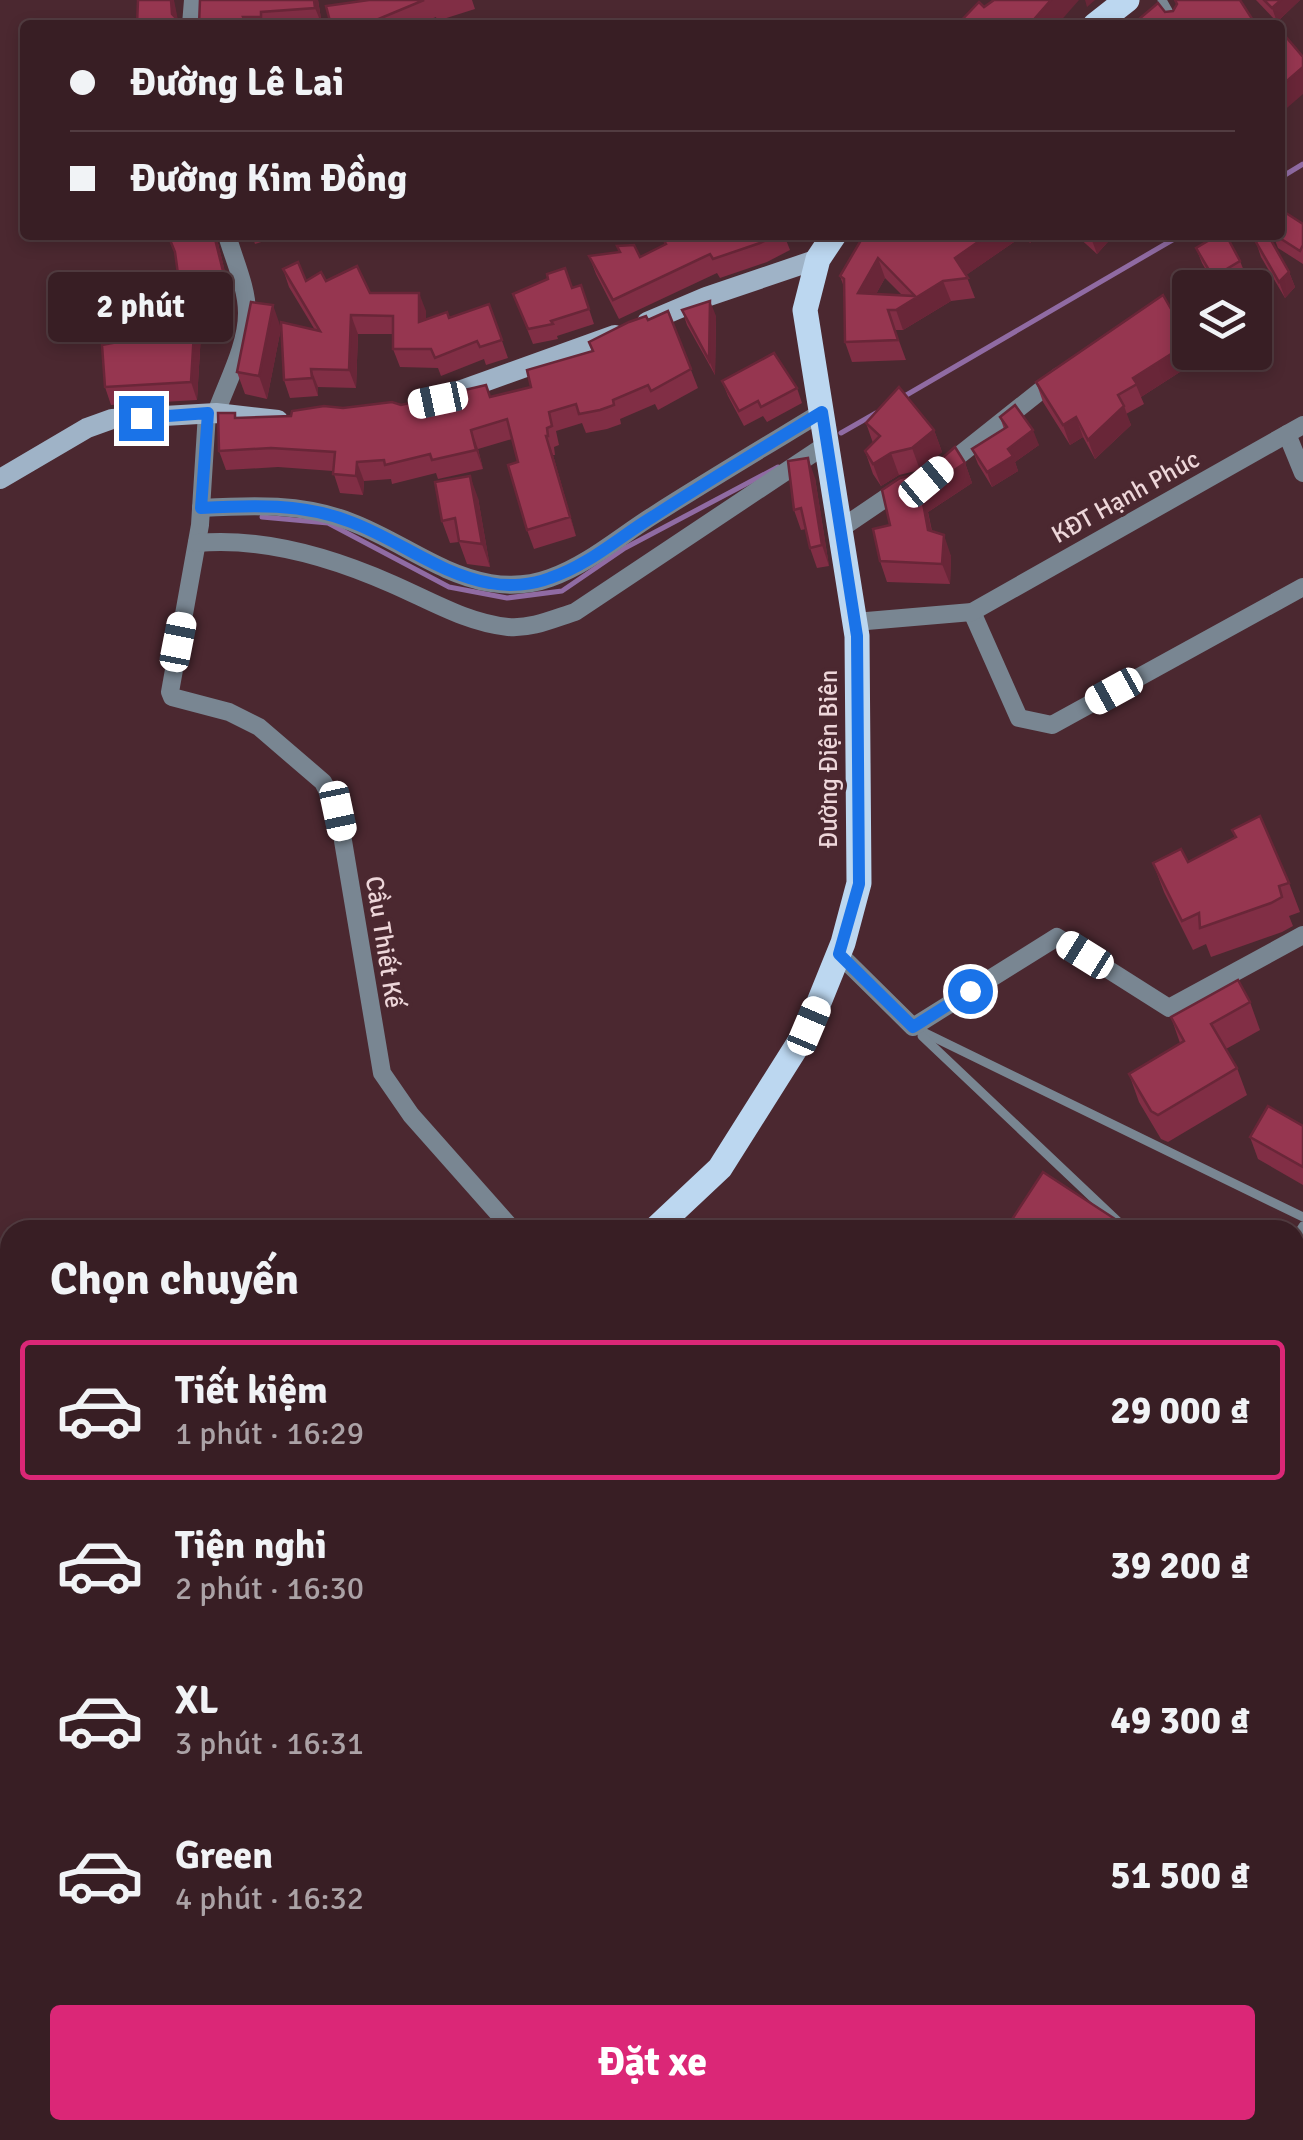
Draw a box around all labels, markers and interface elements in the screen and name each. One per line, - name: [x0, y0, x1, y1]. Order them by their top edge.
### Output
- text: Đường Lê Lai: [130, 59, 344, 106]
- text: Đường Kim Đồng: [130, 155, 407, 202]
- map controls: [1172, 270, 1272, 370]
- button: layers: [1172, 270, 1272, 370]
- callout: 2 phút: [48, 273, 234, 343]
- text: 2 phút: [96, 287, 185, 326]
- car: [406, 379, 470, 421]
- route end: [119, 396, 164, 441]
- street label: KĐT Hạnh Phúc: [1046, 443, 1205, 550]
- car: [893, 451, 959, 513]
- car: [158, 610, 198, 674]
- car: [1080, 663, 1148, 719]
- street label: Đường Điện Biên: [813, 670, 844, 848]
- car: [317, 779, 359, 843]
- street label: Cầu Thiết Kế: [359, 874, 410, 1011]
- car: [1052, 926, 1118, 984]
- route start: [948, 969, 993, 1014]
- car: [783, 993, 835, 1059]
- text: Chọn chuyến: [50, 1252, 299, 1307]
- icon: car: [55, 1365, 145, 1455]
- text: Tiết kiệm: [175, 1367, 328, 1414]
- text: 29 000 ₫: [1110, 1387, 1250, 1434]
- text: 1 phút · 16:29: [175, 1414, 364, 1453]
- icon: car: [55, 1520, 145, 1610]
- text: Tiện nghi: [175, 1522, 327, 1569]
- text: 39 200 ₫: [1110, 1542, 1250, 1589]
- text: 2 phút · 16:30: [175, 1569, 364, 1608]
- icon: car: [55, 1675, 145, 1765]
- text: XL: [175, 1677, 218, 1724]
- text: 49 300 ₫: [1110, 1697, 1250, 1744]
- text: 3 phút · 16:31: [175, 1724, 364, 1763]
- icon: car: [55, 1830, 145, 1920]
- text: Green: [175, 1832, 273, 1879]
- text: 51 500 ₫: [1110, 1852, 1250, 1899]
- text: 4 phút · 16:32: [175, 1879, 364, 1918]
- button: Đặt xe: [50, 2005, 1255, 2120]

